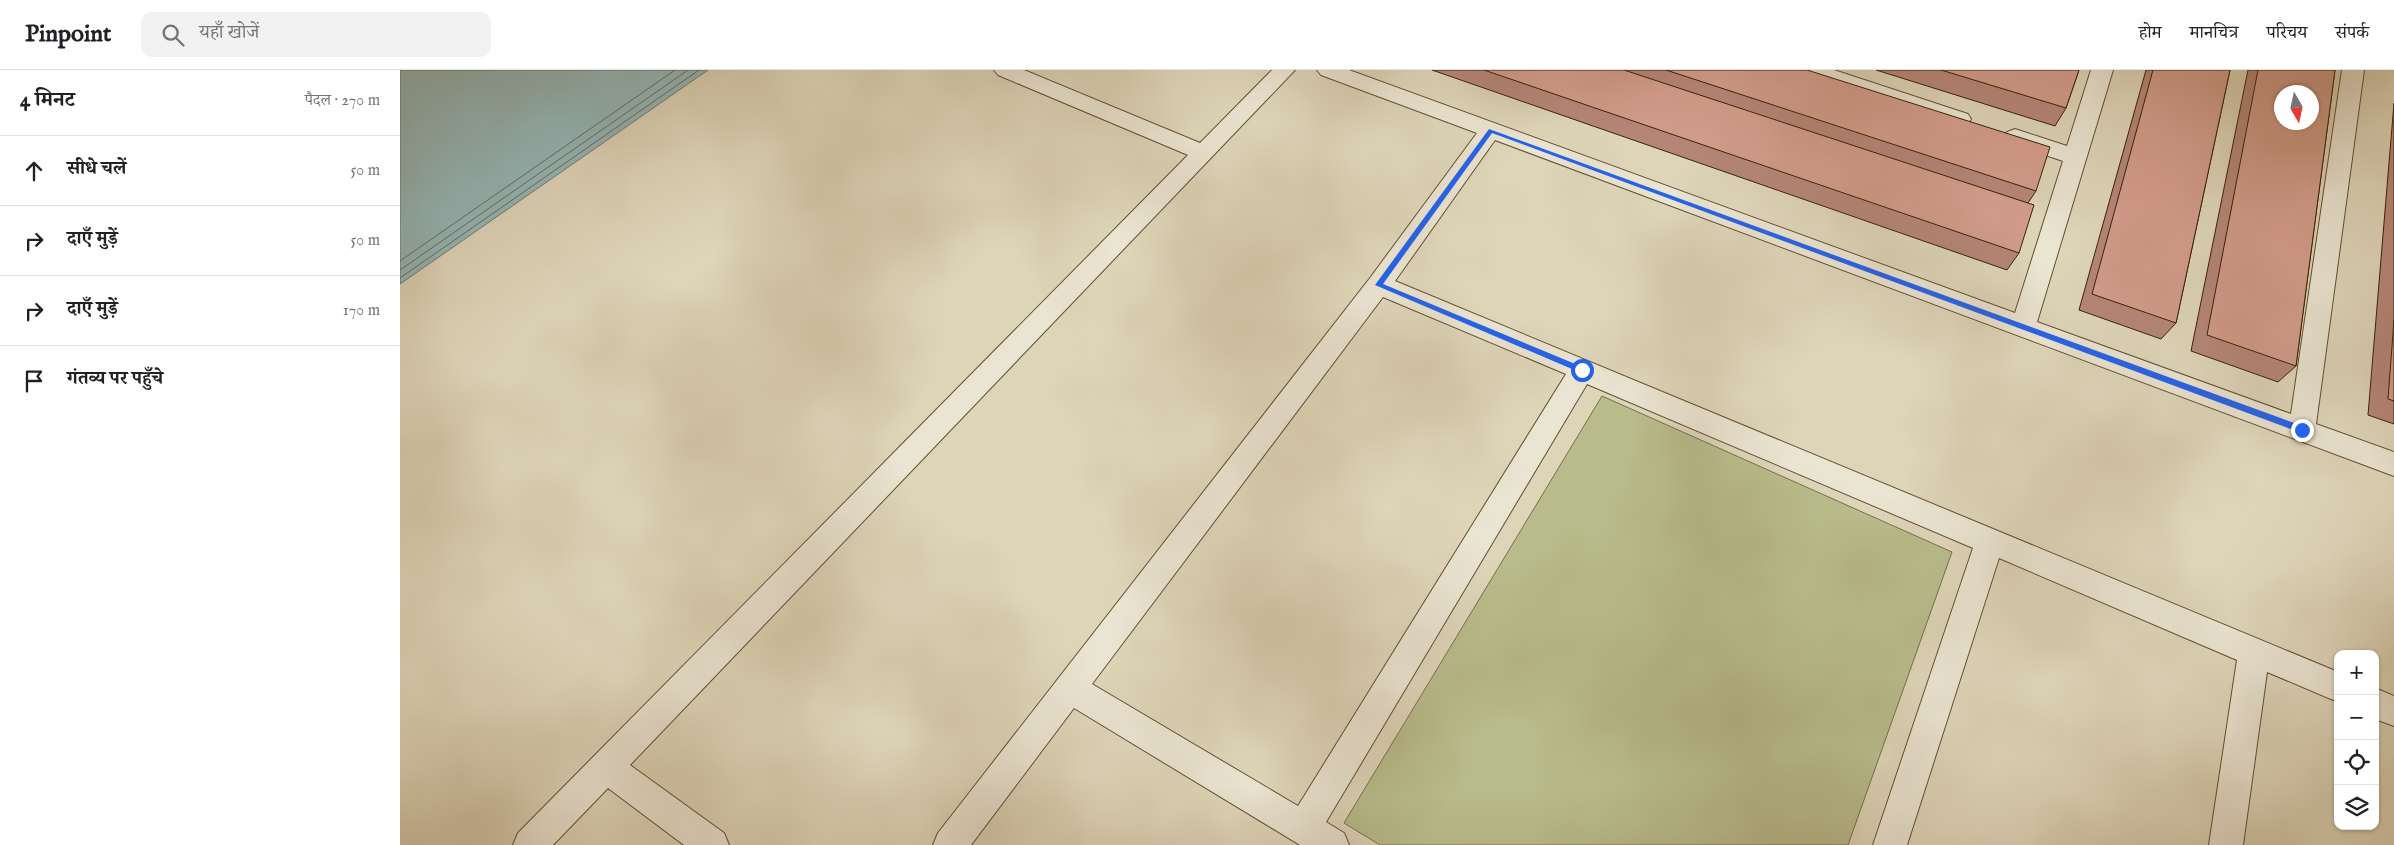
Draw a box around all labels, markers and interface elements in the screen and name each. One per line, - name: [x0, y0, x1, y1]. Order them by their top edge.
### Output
- search box: [141, 12, 491, 57]
- text: Pinpoint: [25, 19, 111, 50]
- icon: search: [159, 21, 187, 49]
- text: यहाँ खोजें: [199, 21, 259, 45]
- text: होम: [2139, 22, 2162, 45]
- text: मानचित्र: [2190, 22, 2238, 45]
- text: परिचय: [2266, 22, 2307, 45]
- text: संपर्क: [2335, 22, 2369, 45]
- north arrow: [2274, 85, 2319, 130]
- text: 4 मिनट: [20, 87, 75, 114]
- text: पैदल · 270 m: [305, 91, 380, 111]
- icon: ahead: [20, 157, 48, 185]
- text: सीधे चलें: [67, 157, 126, 181]
- text: 50 m: [351, 161, 380, 181]
- icon: right: [20, 227, 48, 255]
- text: दाएँ मुड़ें: [67, 227, 118, 251]
- text: 50 m: [351, 231, 380, 251]
- icon: right: [20, 297, 48, 325]
- text: दाएँ मुड़ें: [67, 297, 118, 321]
- text: 170 m: [343, 301, 380, 321]
- route start: [1571, 359, 1594, 382]
- icon: arrive: [20, 367, 48, 395]
- text: गंतव्य पर पहुँचे: [67, 367, 163, 391]
- route end: [2291, 419, 2314, 442]
- map controls: [2334, 650, 2379, 830]
- button: +: [2334, 650, 2379, 695]
- button: −: [2334, 695, 2379, 740]
- button: locate: [2334, 740, 2379, 785]
- button: layers: [2334, 785, 2379, 830]

